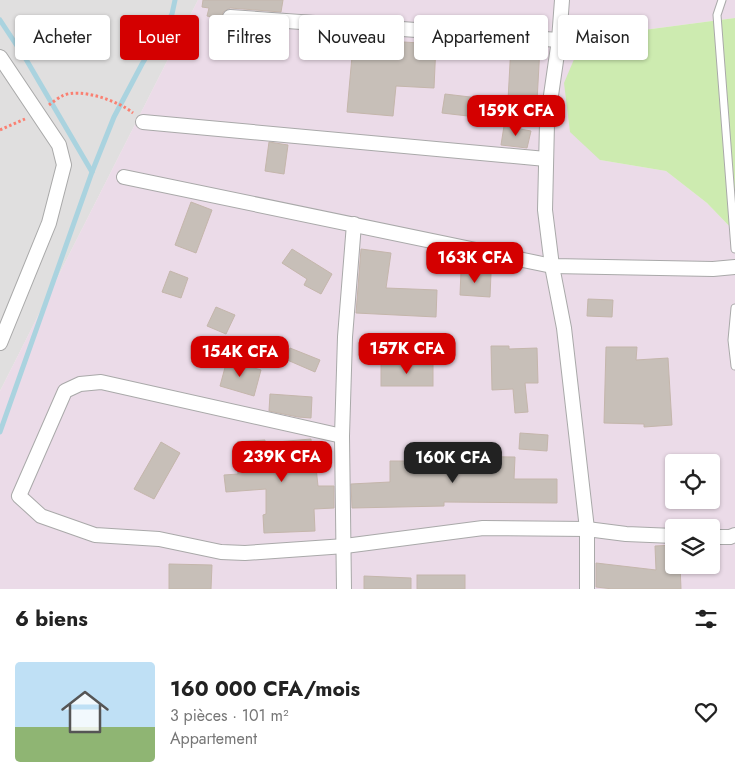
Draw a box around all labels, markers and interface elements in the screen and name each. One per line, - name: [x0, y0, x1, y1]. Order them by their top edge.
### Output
- chip: Acheter: [15, 15, 110, 60]
- chip: Louer: [120, 15, 199, 60]
- chip: Filtres: [209, 15, 289, 60]
- chip: Nouveau: [299, 15, 404, 60]
- chip: Appartement: [414, 15, 548, 60]
- chip: Maison: [558, 15, 648, 60]
- pin: 159K CFA: [464, 94, 568, 137]
- text: 159K CFA: [478, 99, 554, 122]
- pin: 163K CFA: [423, 242, 527, 284]
- text: 163K CFA: [437, 246, 513, 269]
- pin: 157K CFA: [355, 332, 459, 375]
- pin: 154K CFA: [188, 336, 292, 378]
- text: 157K CFA: [370, 337, 444, 360]
- text: 154K CFA: [202, 340, 278, 363]
- pin: 239K CFA: [230, 440, 334, 483]
- pin: 160K CFA: [401, 442, 505, 484]
- text: 239K CFA: [243, 445, 321, 468]
- text: 160K CFA: [415, 446, 491, 469]
- map controls: [665, 454, 720, 574]
- button: locate: [665, 454, 720, 509]
- button: layers: [665, 519, 720, 574]
- text: 6 biens: [15, 604, 88, 634]
- icon: filters: [692, 605, 720, 633]
- text: 160 000 CFA/mois: [170, 674, 360, 704]
- icon: home: [55, 682, 115, 742]
- icon: heart: [692, 698, 720, 726]
- text: 3 pièces · 101 m²: [170, 704, 289, 727]
- text: Appartement: [170, 727, 257, 750]

